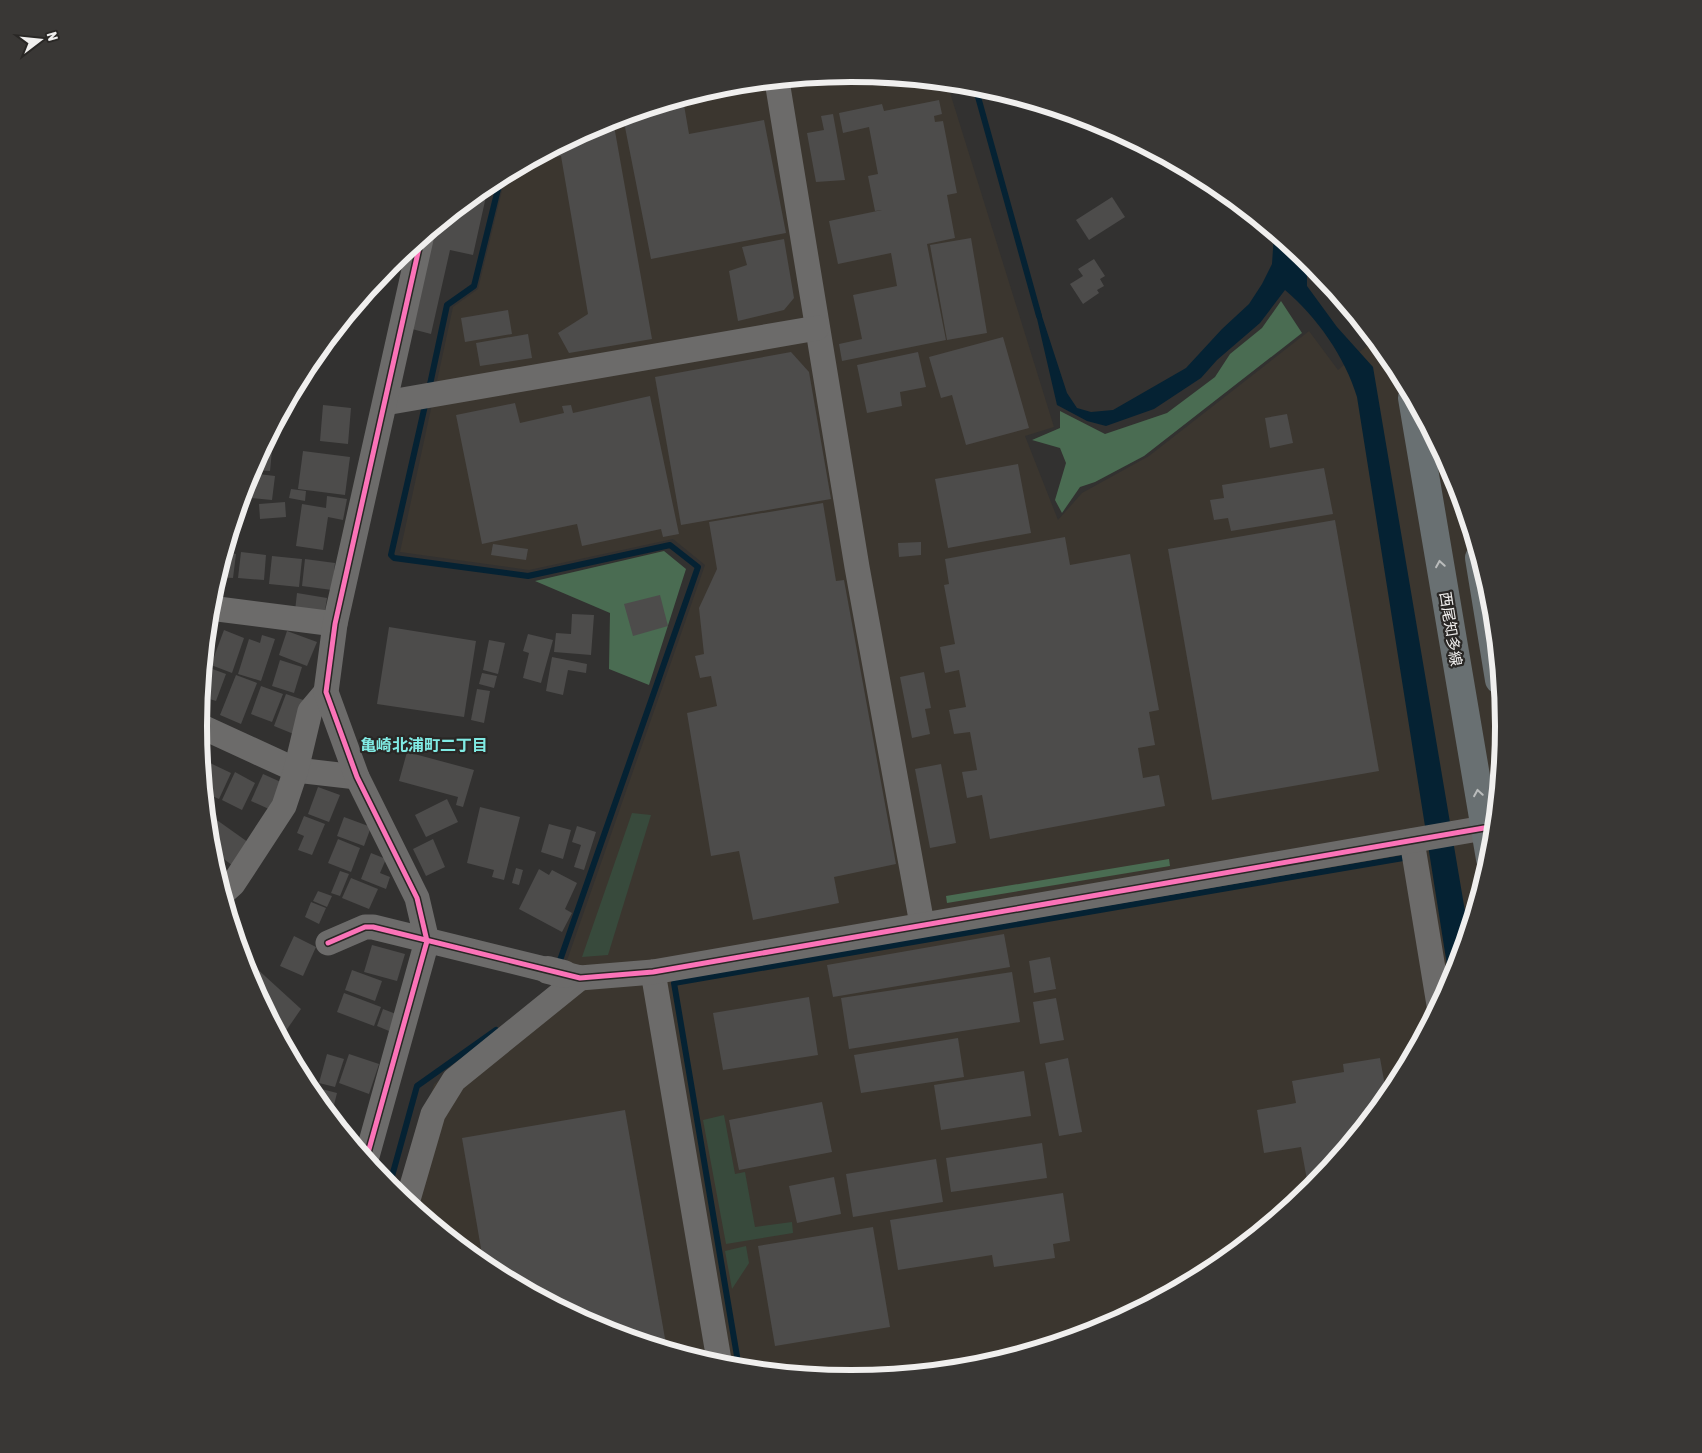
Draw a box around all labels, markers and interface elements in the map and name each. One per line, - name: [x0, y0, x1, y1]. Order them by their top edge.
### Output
- north arrow: [15, 15, 65, 65]
- text: N: [44, 30, 61, 43]
- one-way arrow: [1435, 560, 1445, 568]
- street label: 西尾知多線: [1437, 591, 1465, 667]
- district label: 亀崎北浦町二丁目: [360, 736, 488, 754]
- one-way arrow: [1474, 789, 1484, 798]

